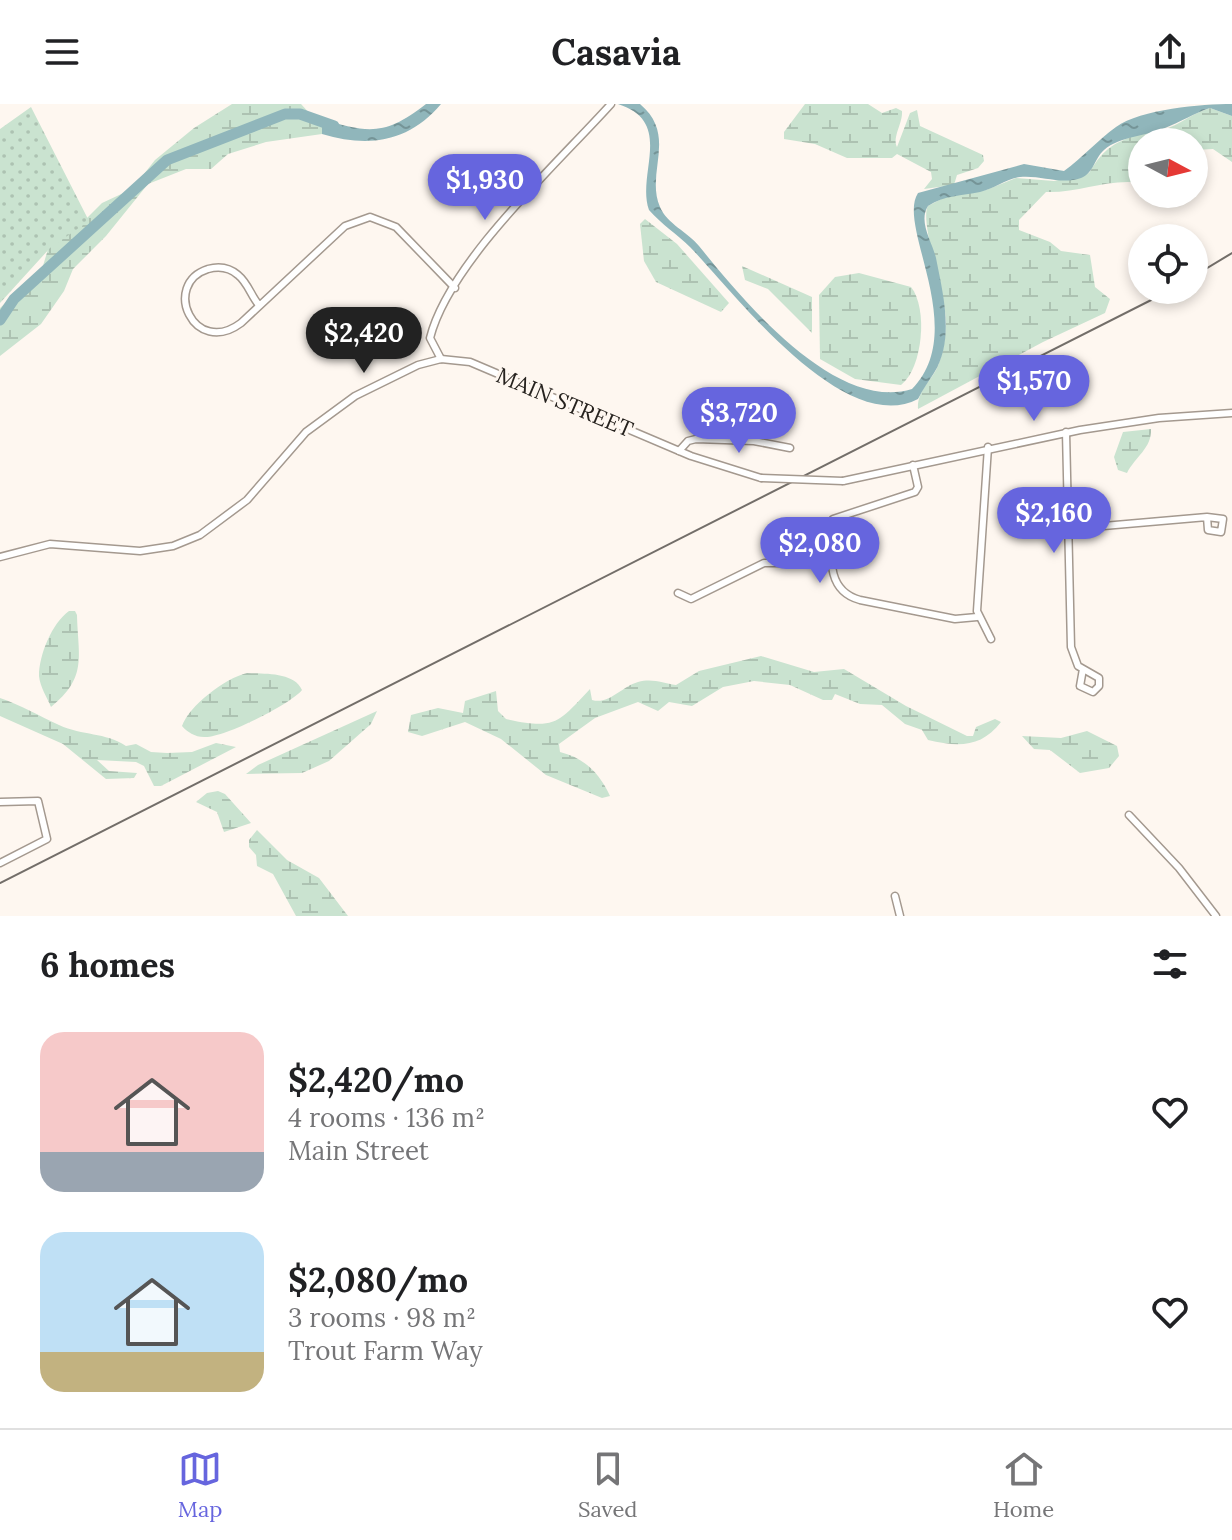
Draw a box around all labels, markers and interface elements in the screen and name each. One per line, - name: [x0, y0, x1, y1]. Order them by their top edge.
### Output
- text: Casavia: [551, 29, 681, 75]
- icon: menu: [40, 30, 84, 74]
- icon: share: [1148, 30, 1192, 74]
- north arrow: [1128, 128, 1208, 208]
- map controls: [1128, 128, 1208, 304]
- pin: $1,930: [420, 154, 550, 222]
- text: $1,930: [446, 163, 524, 196]
- button: locate: [1128, 224, 1208, 304]
- pin: $2,420: [299, 307, 429, 375]
- text: $2,420: [324, 316, 404, 349]
- pin: $1,570: [969, 355, 1099, 423]
- street label: MAIN STREET: [492, 361, 638, 443]
- text: $1,570: [996, 364, 1072, 397]
- pin: $3,720: [674, 387, 804, 455]
- text: $3,720: [700, 396, 778, 429]
- pin: $2,160: [989, 487, 1119, 555]
- text: $2,160: [1015, 496, 1093, 529]
- pin: $2,080: [755, 517, 885, 585]
- text: $2,080: [778, 526, 862, 559]
- icon: filters: [1148, 942, 1192, 986]
- text: 6 homes: [40, 943, 175, 986]
- text: $2,420/mo: [288, 1058, 464, 1101]
- icon: home: [104, 1064, 200, 1160]
- icon: heart: [1148, 1090, 1192, 1134]
- text: 4 rooms · 136 m²: [288, 1101, 485, 1134]
- text: Main Street: [288, 1134, 429, 1167]
- text: $2,080/mo: [288, 1258, 468, 1301]
- icon: home: [104, 1264, 200, 1360]
- icon: heart: [1148, 1290, 1192, 1334]
- text: 3 rooms · 98 m²: [288, 1301, 476, 1334]
- text: Trout Farm Way: [288, 1334, 483, 1367]
- tab: Map: [178, 1447, 222, 1523]
- tab: Saved: [578, 1447, 638, 1523]
- tab: Home: [993, 1447, 1054, 1523]

